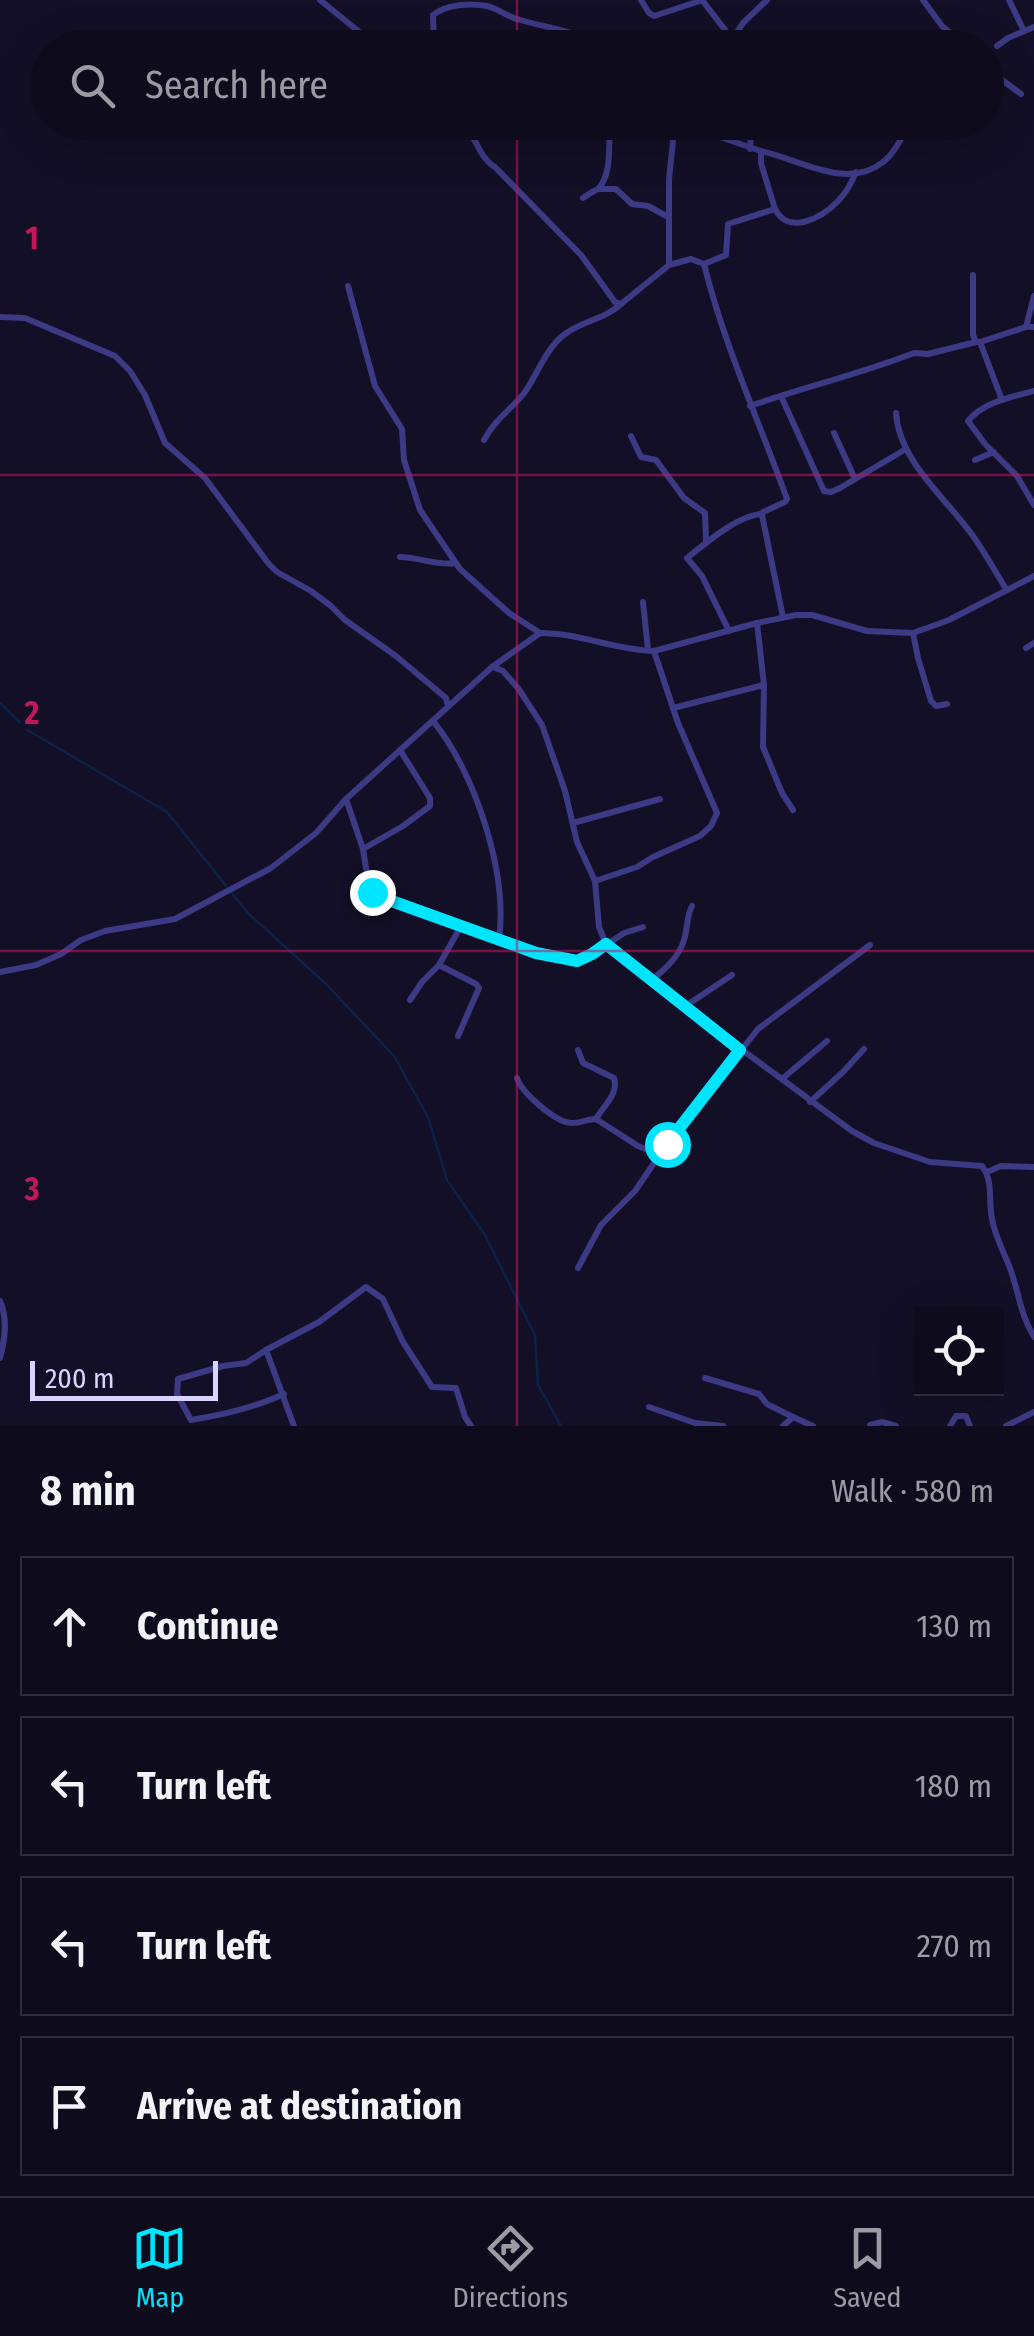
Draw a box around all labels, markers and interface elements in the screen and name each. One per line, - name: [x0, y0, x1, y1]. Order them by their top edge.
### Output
- search box: [30, 30, 1004, 140]
- icon: search: [65, 58, 120, 113]
- text: Search here: [145, 62, 328, 108]
- text: 1: [25, 219, 39, 257]
- text: 2: [24, 694, 40, 732]
- route end: [350, 870, 396, 916]
- route start: [645, 1122, 691, 1168]
- text: 3: [23, 1170, 40, 1208]
- map controls: [914, 1306, 1004, 1396]
- button: locate: [914, 1306, 1004, 1396]
- scale bar: [30, 1356, 218, 1400]
- text: 200 m: [45, 1362, 115, 1395]
- text: 8 min: [40, 1466, 136, 1516]
- text: Walk · 580 m: [831, 1472, 994, 1510]
- icon: ahead: [42, 1599, 97, 1654]
- text: Continue: [137, 1603, 278, 1649]
- text: 130 m: [916, 1607, 992, 1645]
- icon: left: [42, 1759, 97, 1814]
- text: Turn left: [137, 1763, 271, 1809]
- text: 180 m: [915, 1767, 992, 1805]
- icon: left: [42, 1919, 97, 1974]
- text: Turn left: [137, 1923, 271, 1969]
- text: 270 m: [917, 1927, 992, 1965]
- icon: arrive: [42, 2079, 97, 2134]
- text: Arrive at destination: [137, 2083, 462, 2129]
- tab: Map: [132, 2221, 187, 2314]
- tab: Directions: [452, 2221, 568, 2314]
- tab: Saved: [833, 2221, 902, 2314]

